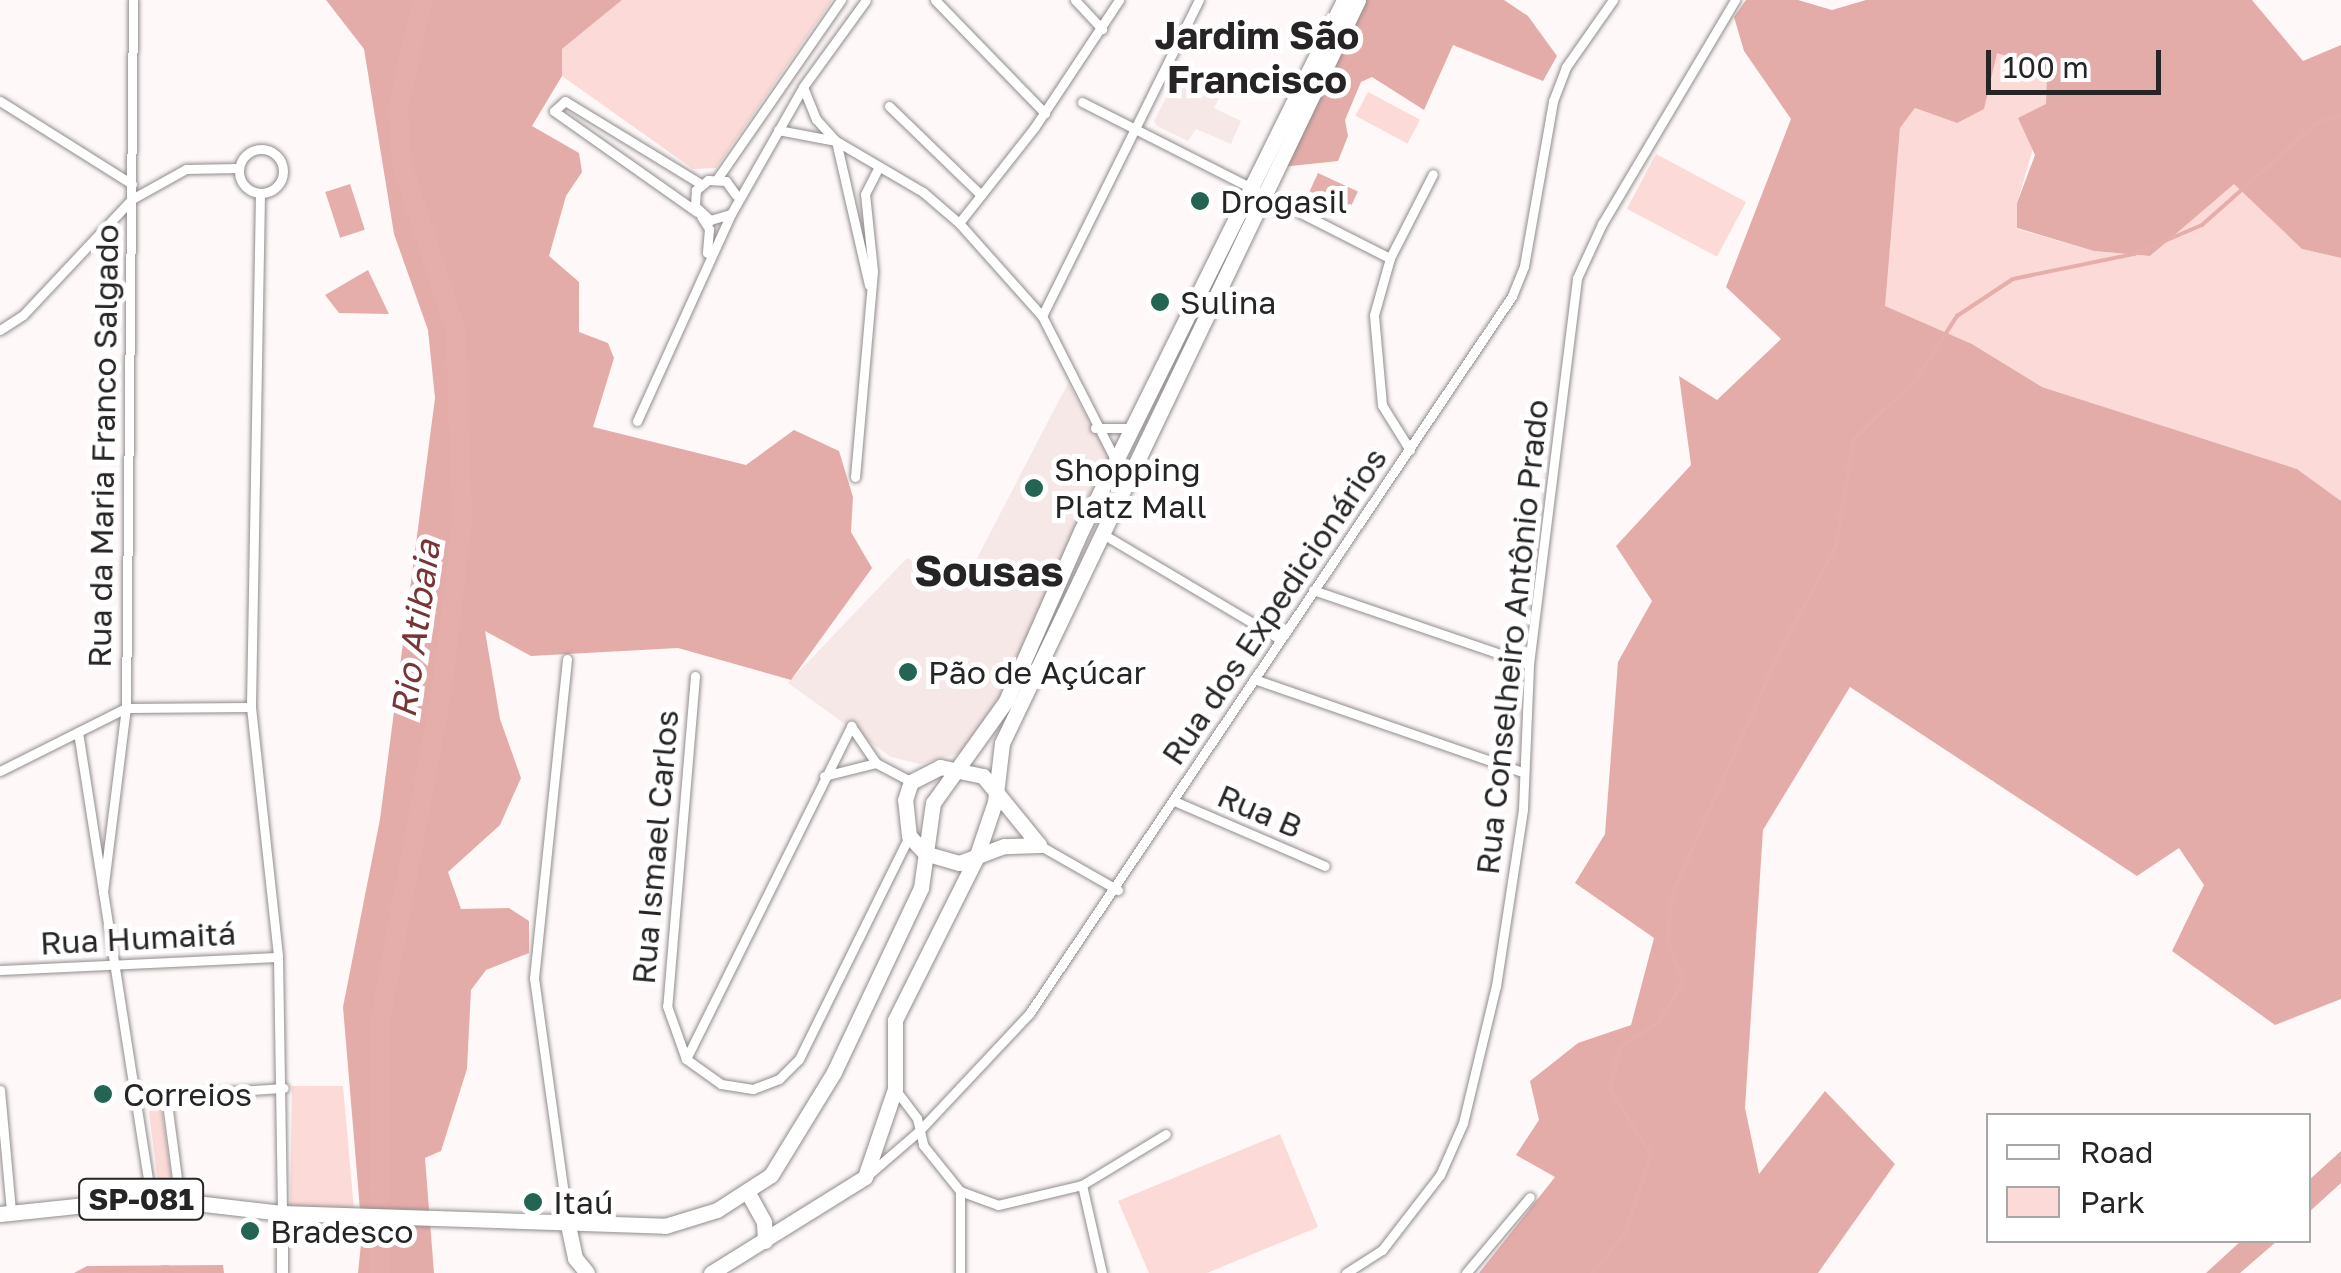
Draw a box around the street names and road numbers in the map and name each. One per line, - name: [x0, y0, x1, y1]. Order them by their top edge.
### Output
- street label: Rua da Maria Franco Salgado: [80, 224, 126, 668]
- street label: Rua Conselheiro Antônio Prado: [1468, 398, 1556, 876]
- street label: Rua dos Expedicionários: [1153, 440, 1395, 772]
- street label: Rua Ismael Carlos: [624, 708, 686, 986]
- street label: Rua B: [1212, 776, 1308, 846]
- street label: Rua Humaitá: [39, 914, 237, 962]
- road number: SP-081: [76, 1174, 206, 1224]

